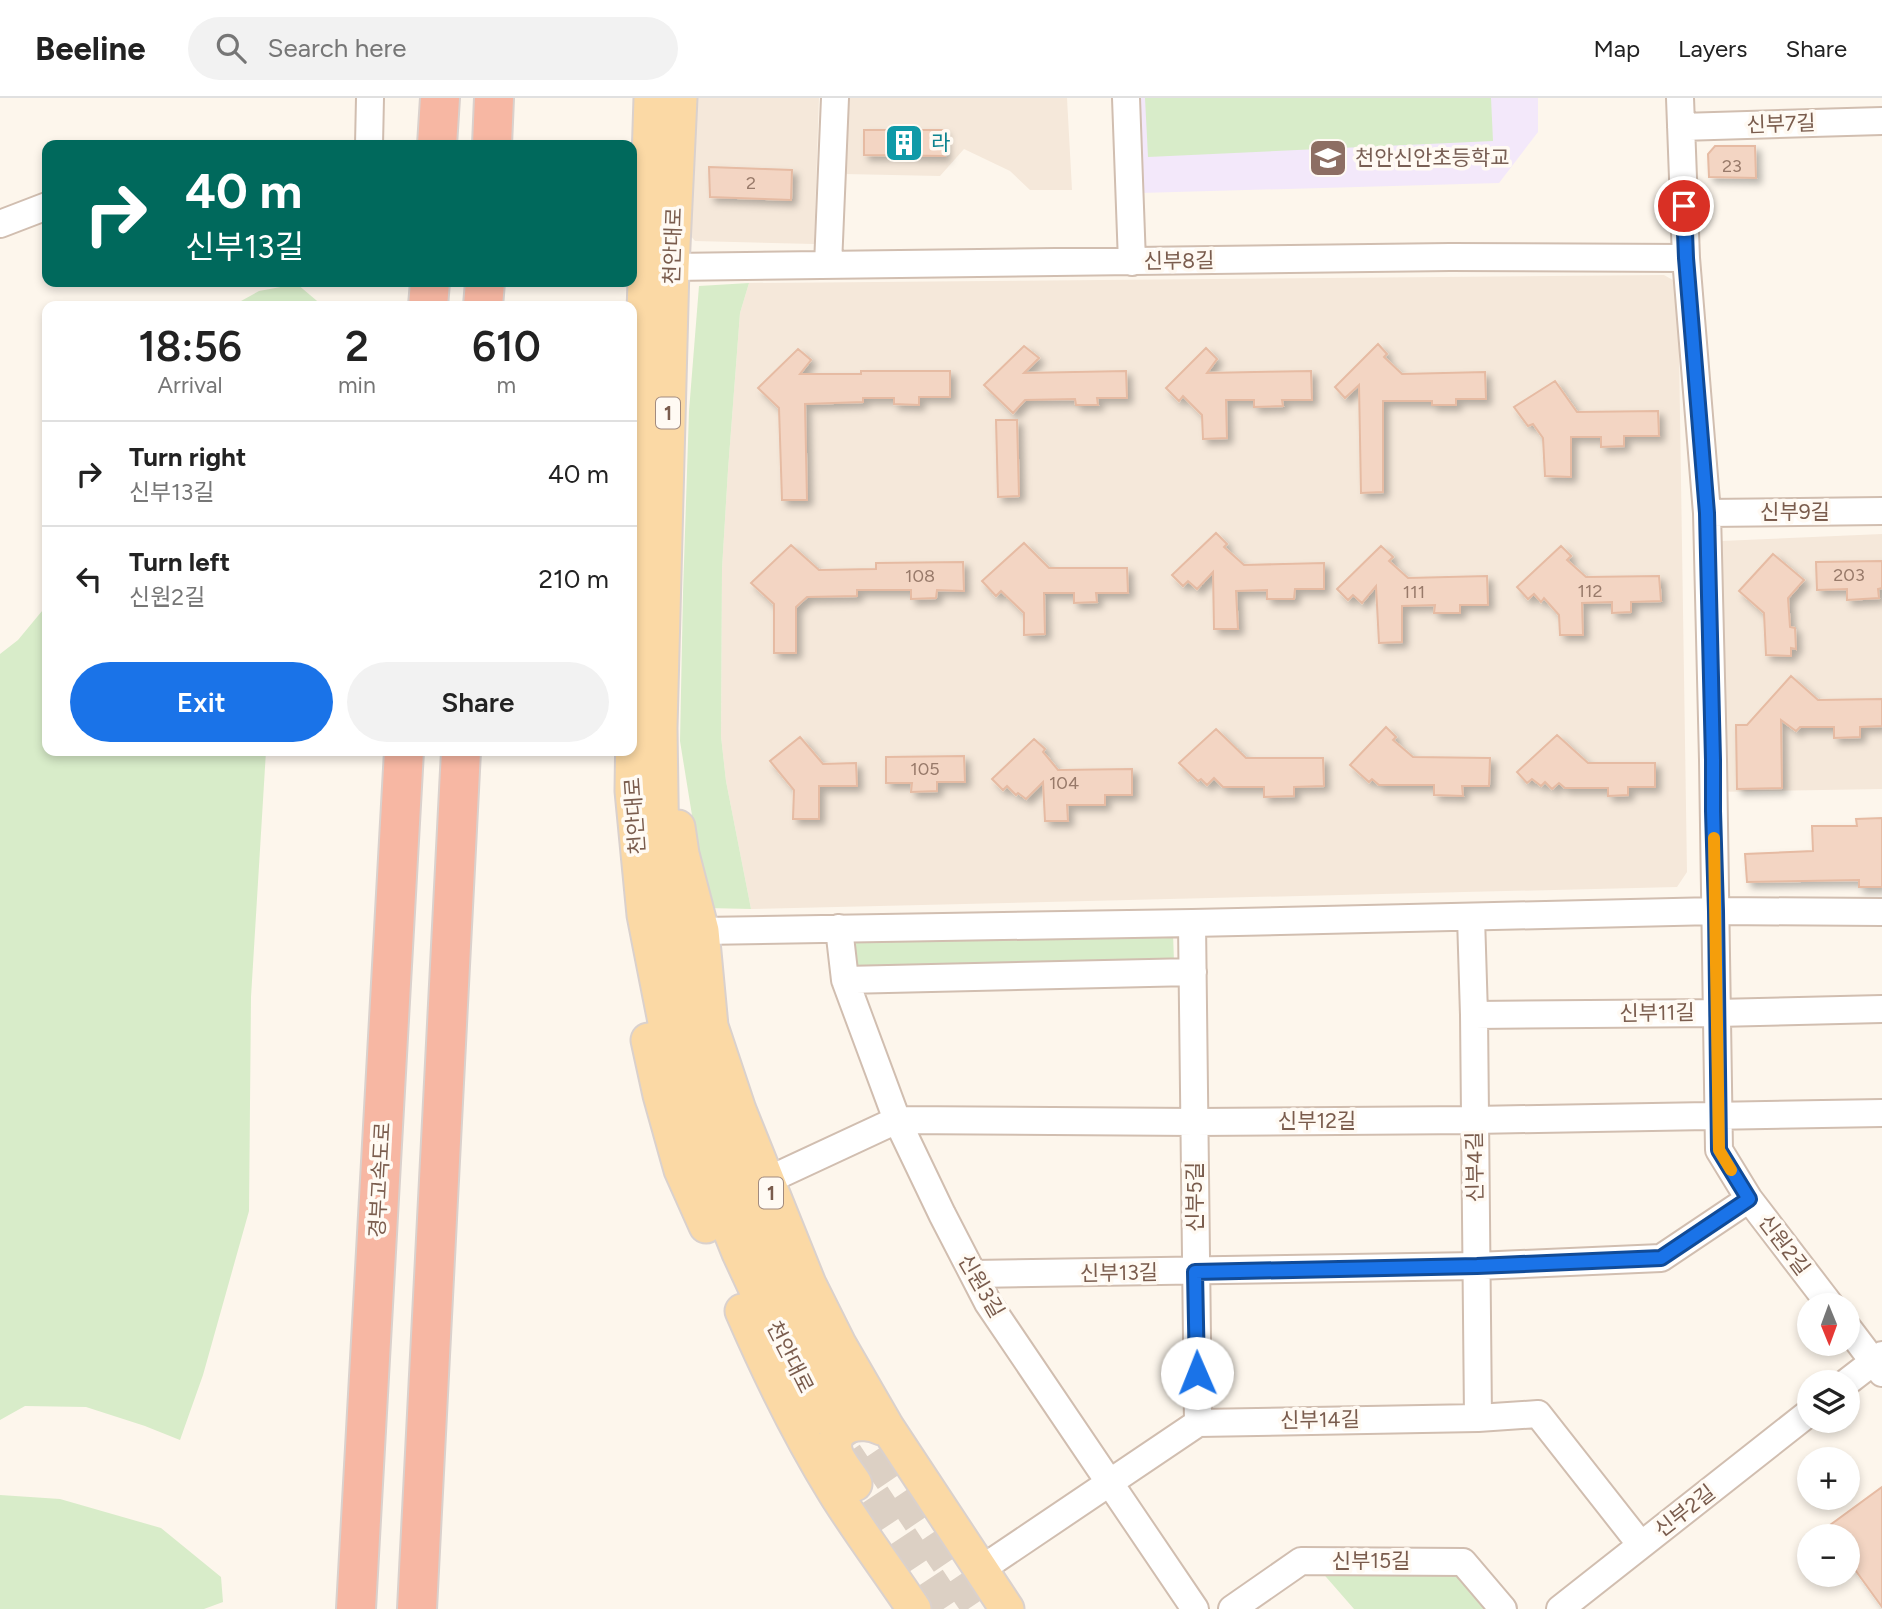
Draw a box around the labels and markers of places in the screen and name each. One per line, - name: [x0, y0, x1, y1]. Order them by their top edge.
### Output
- building icon: 라: [883, 122, 925, 164]
- place label: 라: [931, 130, 950, 155]
- school or university icon: 천안신안초등학교: [1307, 137, 1349, 179]
- place label: 천안신안초등학교: [1355, 145, 1510, 170]
- pin: [1654, 176, 1714, 236]

